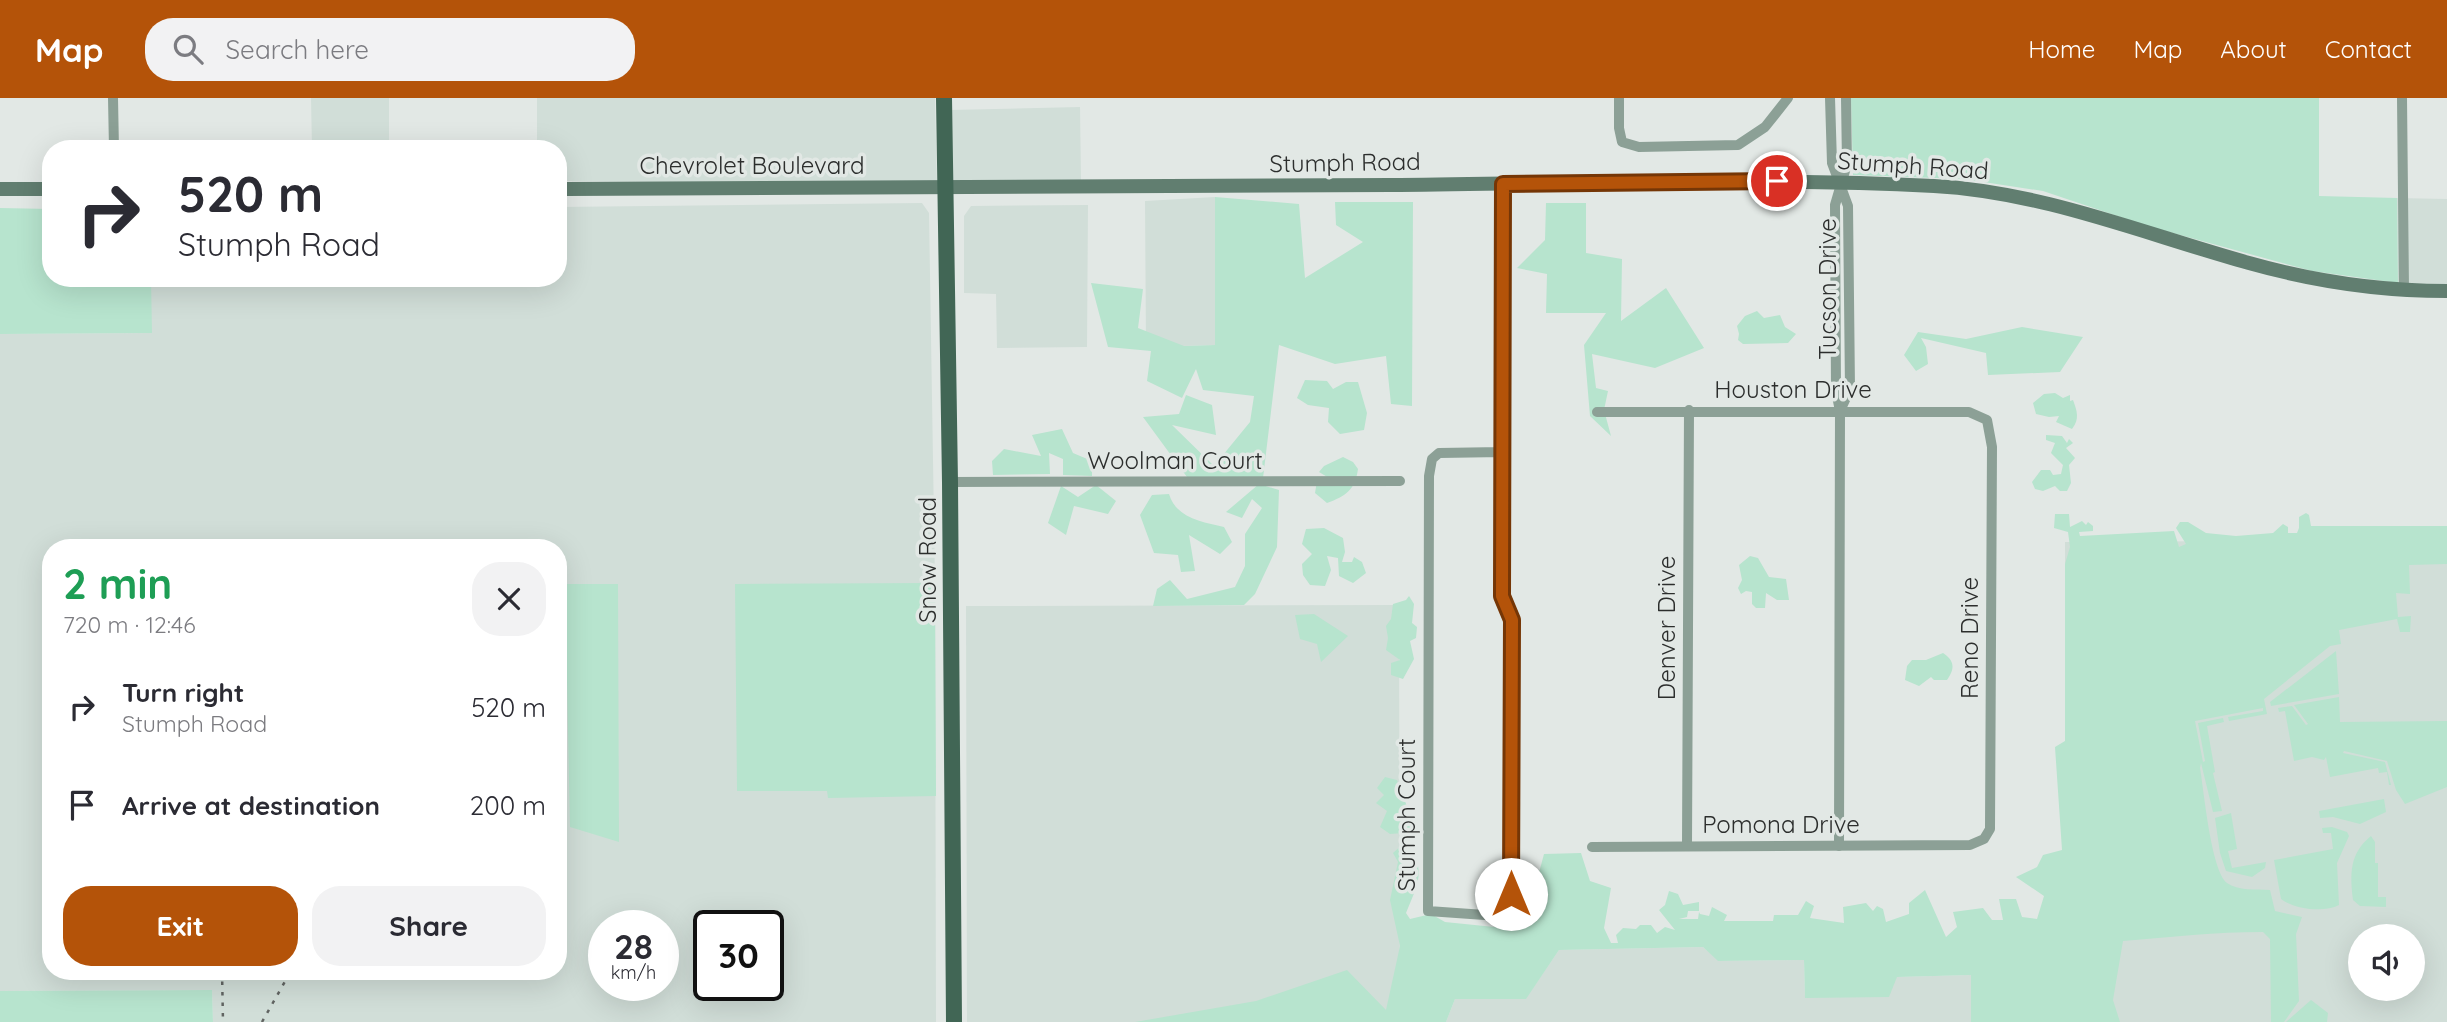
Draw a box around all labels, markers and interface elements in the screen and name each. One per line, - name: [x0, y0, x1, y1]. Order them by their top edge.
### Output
- search box: [145, 18, 635, 81]
- text: Map: [35, 29, 103, 70]
- icon: search: [169, 30, 207, 68]
- text: Search here: [225, 33, 369, 66]
- text: Home: [2028, 34, 2095, 64]
- text: Map: [2133, 34, 2182, 64]
- text: About: [2220, 34, 2287, 64]
- text: Contact: [2325, 34, 2412, 64]
- street label: Stumph Road: [1836, 145, 1990, 185]
- street label: Stumph Road: [1269, 146, 1421, 178]
- street label: Chevrolet Boulevard: [639, 150, 865, 180]
- pin: [1747, 151, 1807, 211]
- icon: arrive: [1758, 162, 1796, 200]
- text: 520 m: [178, 163, 323, 224]
- icon: right: [63, 168, 154, 259]
- street label: Tucson Drive: [1812, 218, 1842, 360]
- text: Stumph Road: [178, 224, 380, 264]
- street label: Houston Drive: [1714, 374, 1872, 404]
- street label: Woolman Court: [1087, 445, 1263, 475]
- street label: Snow Road: [912, 497, 942, 623]
- street label: Denver Drive: [1651, 556, 1681, 700]
- text: 2 min: [63, 557, 172, 610]
- button: close: [472, 562, 546, 636]
- street label: Reno Drive: [1954, 577, 1984, 699]
- text: 720 m · 12:46: [63, 610, 196, 639]
- text: Turn right: [122, 676, 244, 709]
- icon: right: [63, 688, 101, 726]
- text: 520 m: [471, 691, 546, 724]
- text: Stumph Road: [122, 709, 267, 738]
- street label: Stumph Court: [1391, 738, 1421, 892]
- icon: arrive: [63, 786, 101, 824]
- text: Arrive at destination: [122, 789, 380, 822]
- text: 200 m: [470, 789, 546, 822]
- street label: Pomona Drive: [1702, 809, 1860, 839]
- position arrow: [1474, 857, 1548, 931]
- button: Exit: [63, 886, 298, 966]
- button: Share: [312, 886, 546, 966]
- speed limit sign: 30: [693, 910, 784, 1001]
- text: 28: [614, 924, 653, 968]
- map controls: [2348, 924, 2425, 1001]
- button: sound: [2348, 924, 2425, 1001]
- text: km/h: [611, 961, 656, 984]

